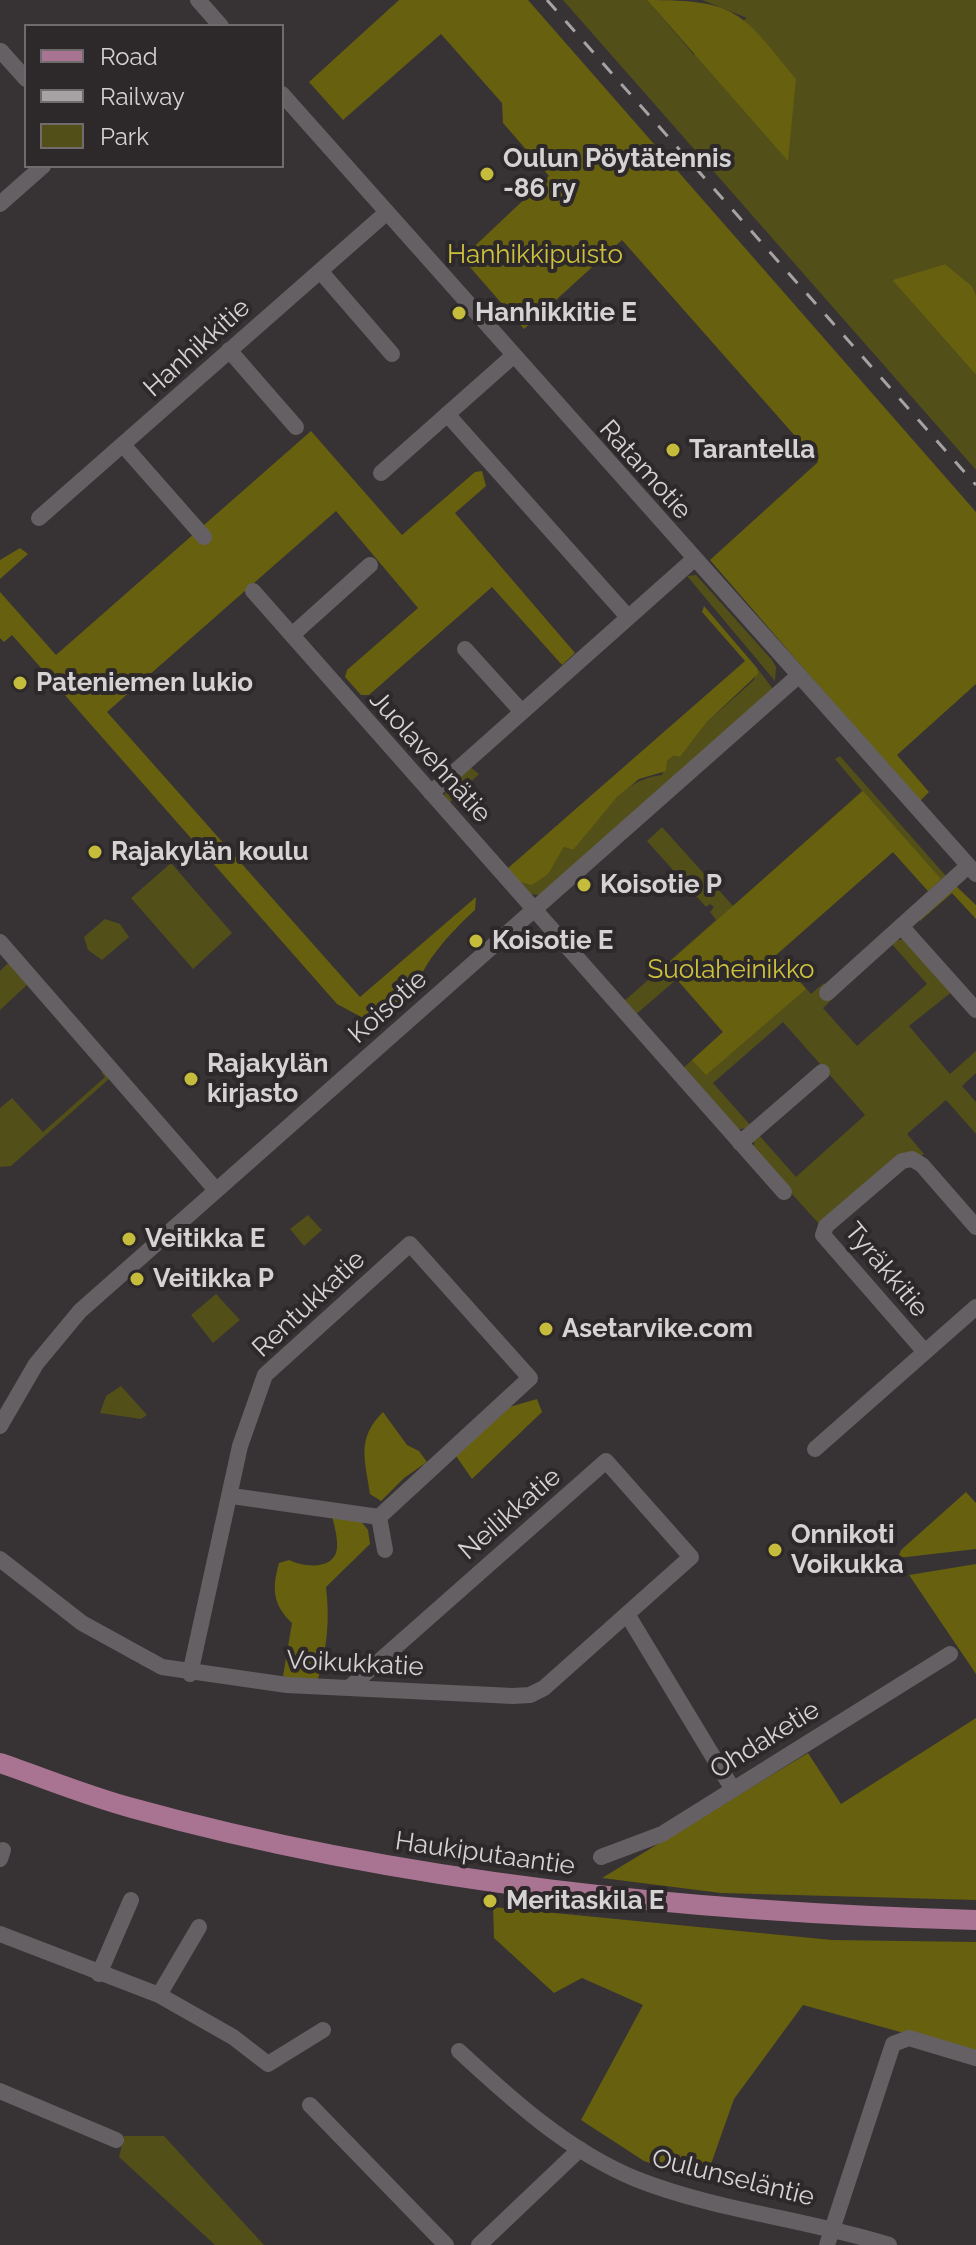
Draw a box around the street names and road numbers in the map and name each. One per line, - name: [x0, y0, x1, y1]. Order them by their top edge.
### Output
- street label: Hanhikkitie: [137, 292, 257, 404]
- street label: Ratamotie: [592, 414, 698, 526]
- street label: Juolavehnätie: [363, 685, 497, 829]
- street label: Koisotie: [342, 964, 434, 1050]
- street label: Tyräkkitie: [837, 1216, 935, 1324]
- street label: Rentukkatie: [246, 1244, 372, 1364]
- street label: Neilikkatie: [453, 1461, 567, 1567]
- street label: Voikukkatie: [286, 1645, 424, 1683]
- street label: Ohdaketie: [705, 1694, 825, 1786]
- street label: Haukiputaantie: [393, 1826, 577, 1882]
- street label: Oulunseläntie: [649, 2143, 817, 2213]

